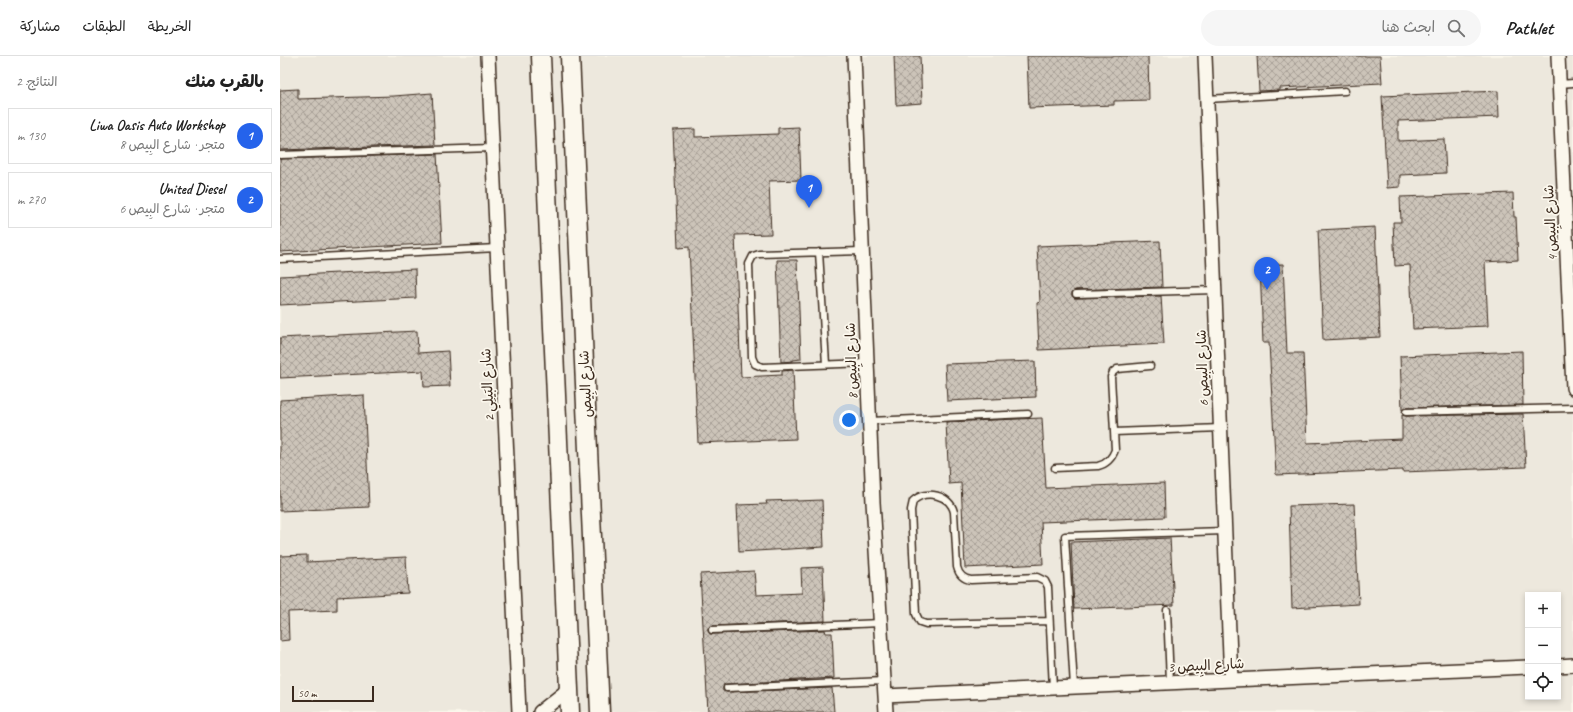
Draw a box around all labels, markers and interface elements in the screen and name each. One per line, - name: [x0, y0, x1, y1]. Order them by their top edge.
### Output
- search box: [1201, 10, 1481, 46]
- text: Pathlet: [1505, 16, 1553, 40]
- icon: search: [1445, 17, 1467, 39]
- text: مشاركة: [20, 18, 60, 35]
- text: الطبقات: [82, 18, 126, 35]
- text: الخريطة: [148, 18, 191, 35]
- text: ابحث هنا: [1382, 18, 1435, 37]
- text: بالقرب منك: [185, 71, 264, 92]
- text: النتائج: 2: [16, 74, 58, 90]
- text: Liwa Oasis Auto Workshop: [89, 116, 225, 135]
- text: 130 m: [17, 128, 45, 144]
- text: 1: [247, 128, 253, 144]
- text: متجر · شارع البِيص 8: [119, 137, 225, 153]
- pin: 1: [796, 175, 822, 208]
- text: United Diesel: [159, 180, 225, 199]
- street label: شارع البِيص 4: [1540, 184, 1564, 262]
- text: 270 m: [17, 192, 45, 208]
- text: 2: [247, 192, 253, 208]
- text: متجر · شارع البِيص 6: [119, 201, 225, 217]
- pin: 2: [1254, 257, 1280, 290]
- street label: شارع البِيص 8: [842, 322, 864, 400]
- street label: شارع البِيص 6: [1193, 329, 1215, 407]
- street label: شارع البَيلِي 2: [477, 348, 502, 422]
- street label: شارع البِيص: [575, 350, 598, 418]
- your location: [839, 410, 859, 430]
- map controls: [1525, 592, 1561, 700]
- button: +: [1525, 592, 1561, 628]
- button: −: [1525, 628, 1561, 664]
- street label: شارع البِيص 3: [1167, 655, 1245, 679]
- button: locate: [1525, 664, 1561, 700]
- scale bar: [292, 684, 374, 703]
- text: 50 m: [298, 686, 317, 700]

